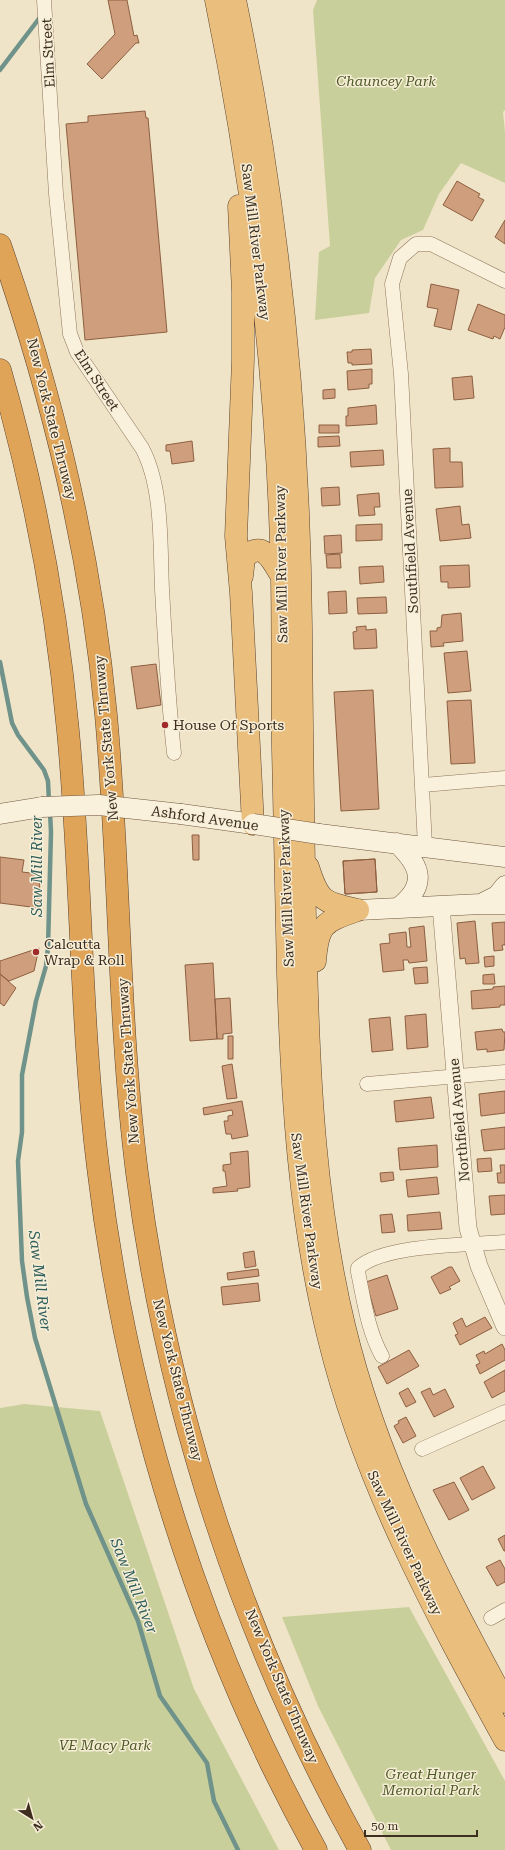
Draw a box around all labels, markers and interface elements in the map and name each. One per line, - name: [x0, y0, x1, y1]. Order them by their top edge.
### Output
- street label: Elm Street: [38, 18, 58, 88]
- park label: Chauncey Park: [336, 73, 436, 89]
- street label: Saw Mill River Parkway: [238, 163, 274, 322]
- street label: New York State Thruway: [24, 336, 80, 502]
- street label: Elm Street: [71, 346, 123, 414]
- street label: Saw Mill River Parkway: [272, 484, 290, 643]
- street label: Southfield Avenue: [399, 488, 421, 614]
- street label: New York State Thruway: [91, 654, 121, 822]
- place label: House Of Sports: [173, 717, 284, 733]
- marker: House Of Sports: [160, 720, 170, 730]
- street label: Ashford Avenue: [150, 803, 260, 833]
- street label: Saw Mill River Parkway: [275, 808, 297, 967]
- water label: Saw Mill River: [28, 815, 46, 918]
- place label: Calcutta Wrap & Roll: [44, 936, 125, 968]
- marker: Calcutta Wrap & Roll: [31, 947, 41, 957]
- street label: New York State Thruway: [114, 977, 142, 1145]
- street label: Northfield Avenue: [446, 1057, 472, 1182]
- street label: Saw Mill River Parkway: [288, 1132, 326, 1291]
- water label: Saw Mill River: [25, 1229, 55, 1333]
- street label: New York State Thruway: [150, 1297, 206, 1463]
- street label: Saw Mill River Parkway: [364, 1468, 446, 1619]
- water label: Saw Mill River: [106, 1535, 162, 1637]
- street label: New York State Thruway: [242, 1606, 322, 1766]
- park label: VE Macy Park: [59, 1737, 151, 1753]
- park label: Great Hunger Memorial Park: [381, 1766, 480, 1798]
- north arrow: [12, 1798, 52, 1838]
- scale bar: [365, 1812, 477, 1838]
- text: N: [30, 1818, 45, 1834]
- text: 50 m: [371, 1819, 398, 1833]

